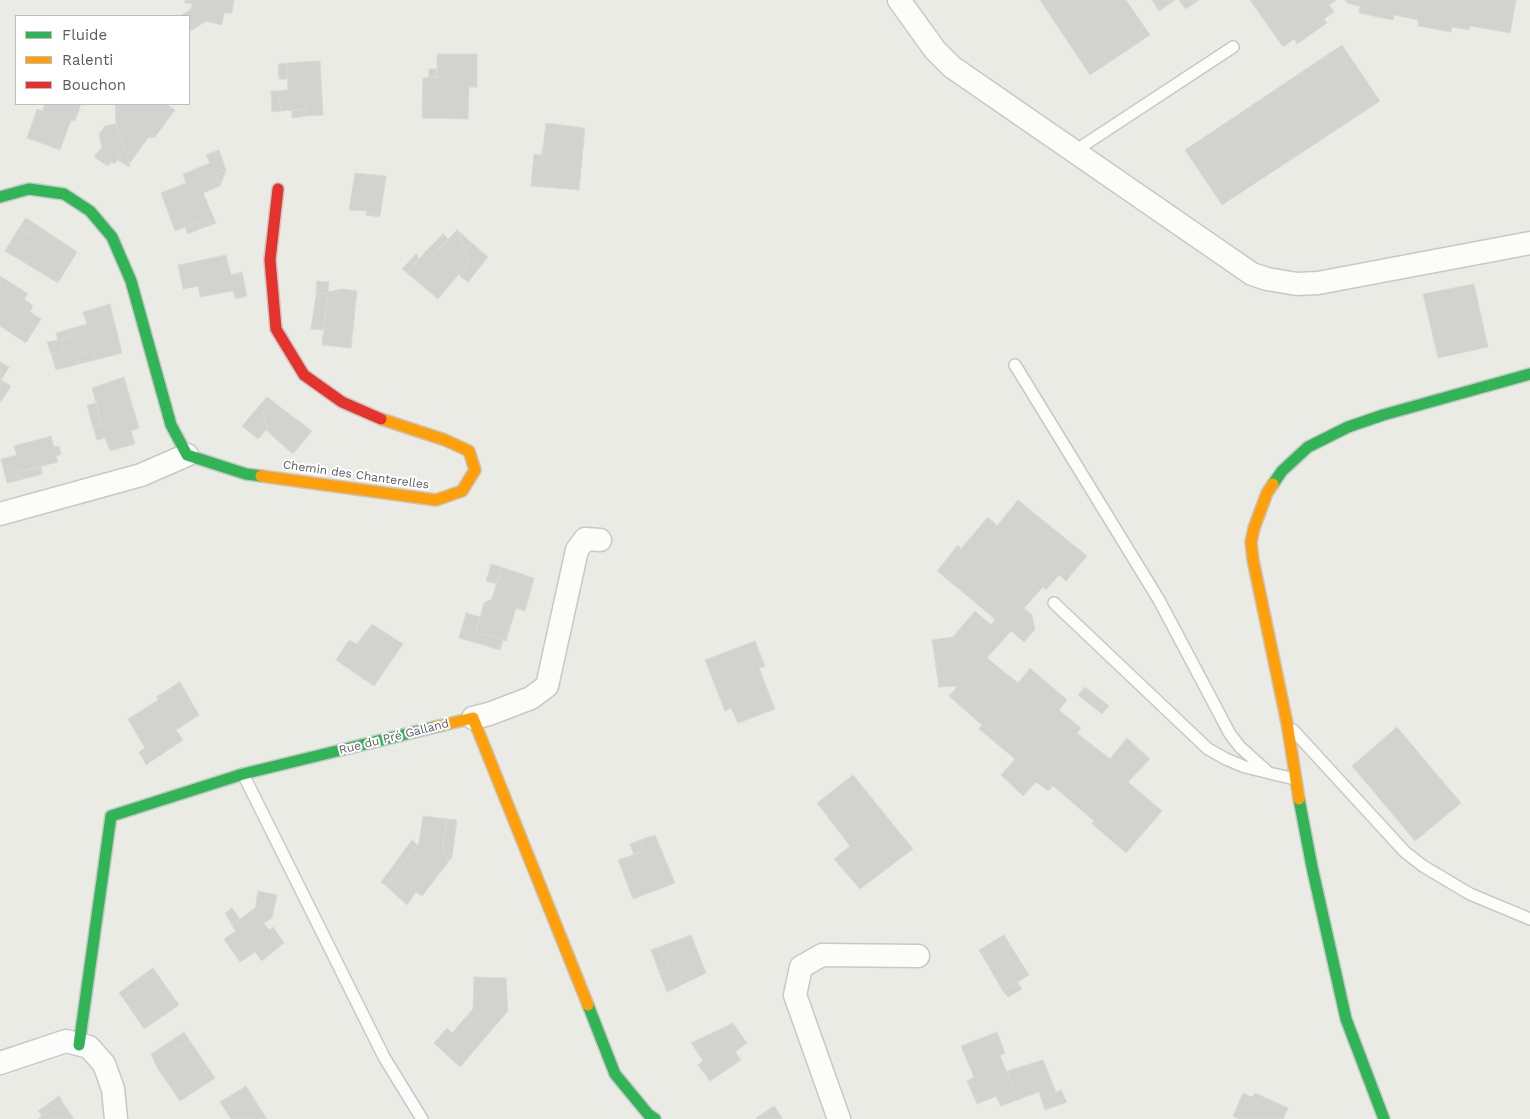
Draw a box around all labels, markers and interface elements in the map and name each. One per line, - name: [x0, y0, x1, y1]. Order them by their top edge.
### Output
- legend: [15, 15, 190, 105]
- text: Fluide: [62, 26, 107, 44]
- text: Ralenti: [62, 51, 113, 69]
- text: Bouchon: [62, 76, 126, 94]
- street label: Chemin des Chanterelles: [282, 458, 430, 492]
- street label: Rue du Pré Galland: [337, 716, 451, 758]

